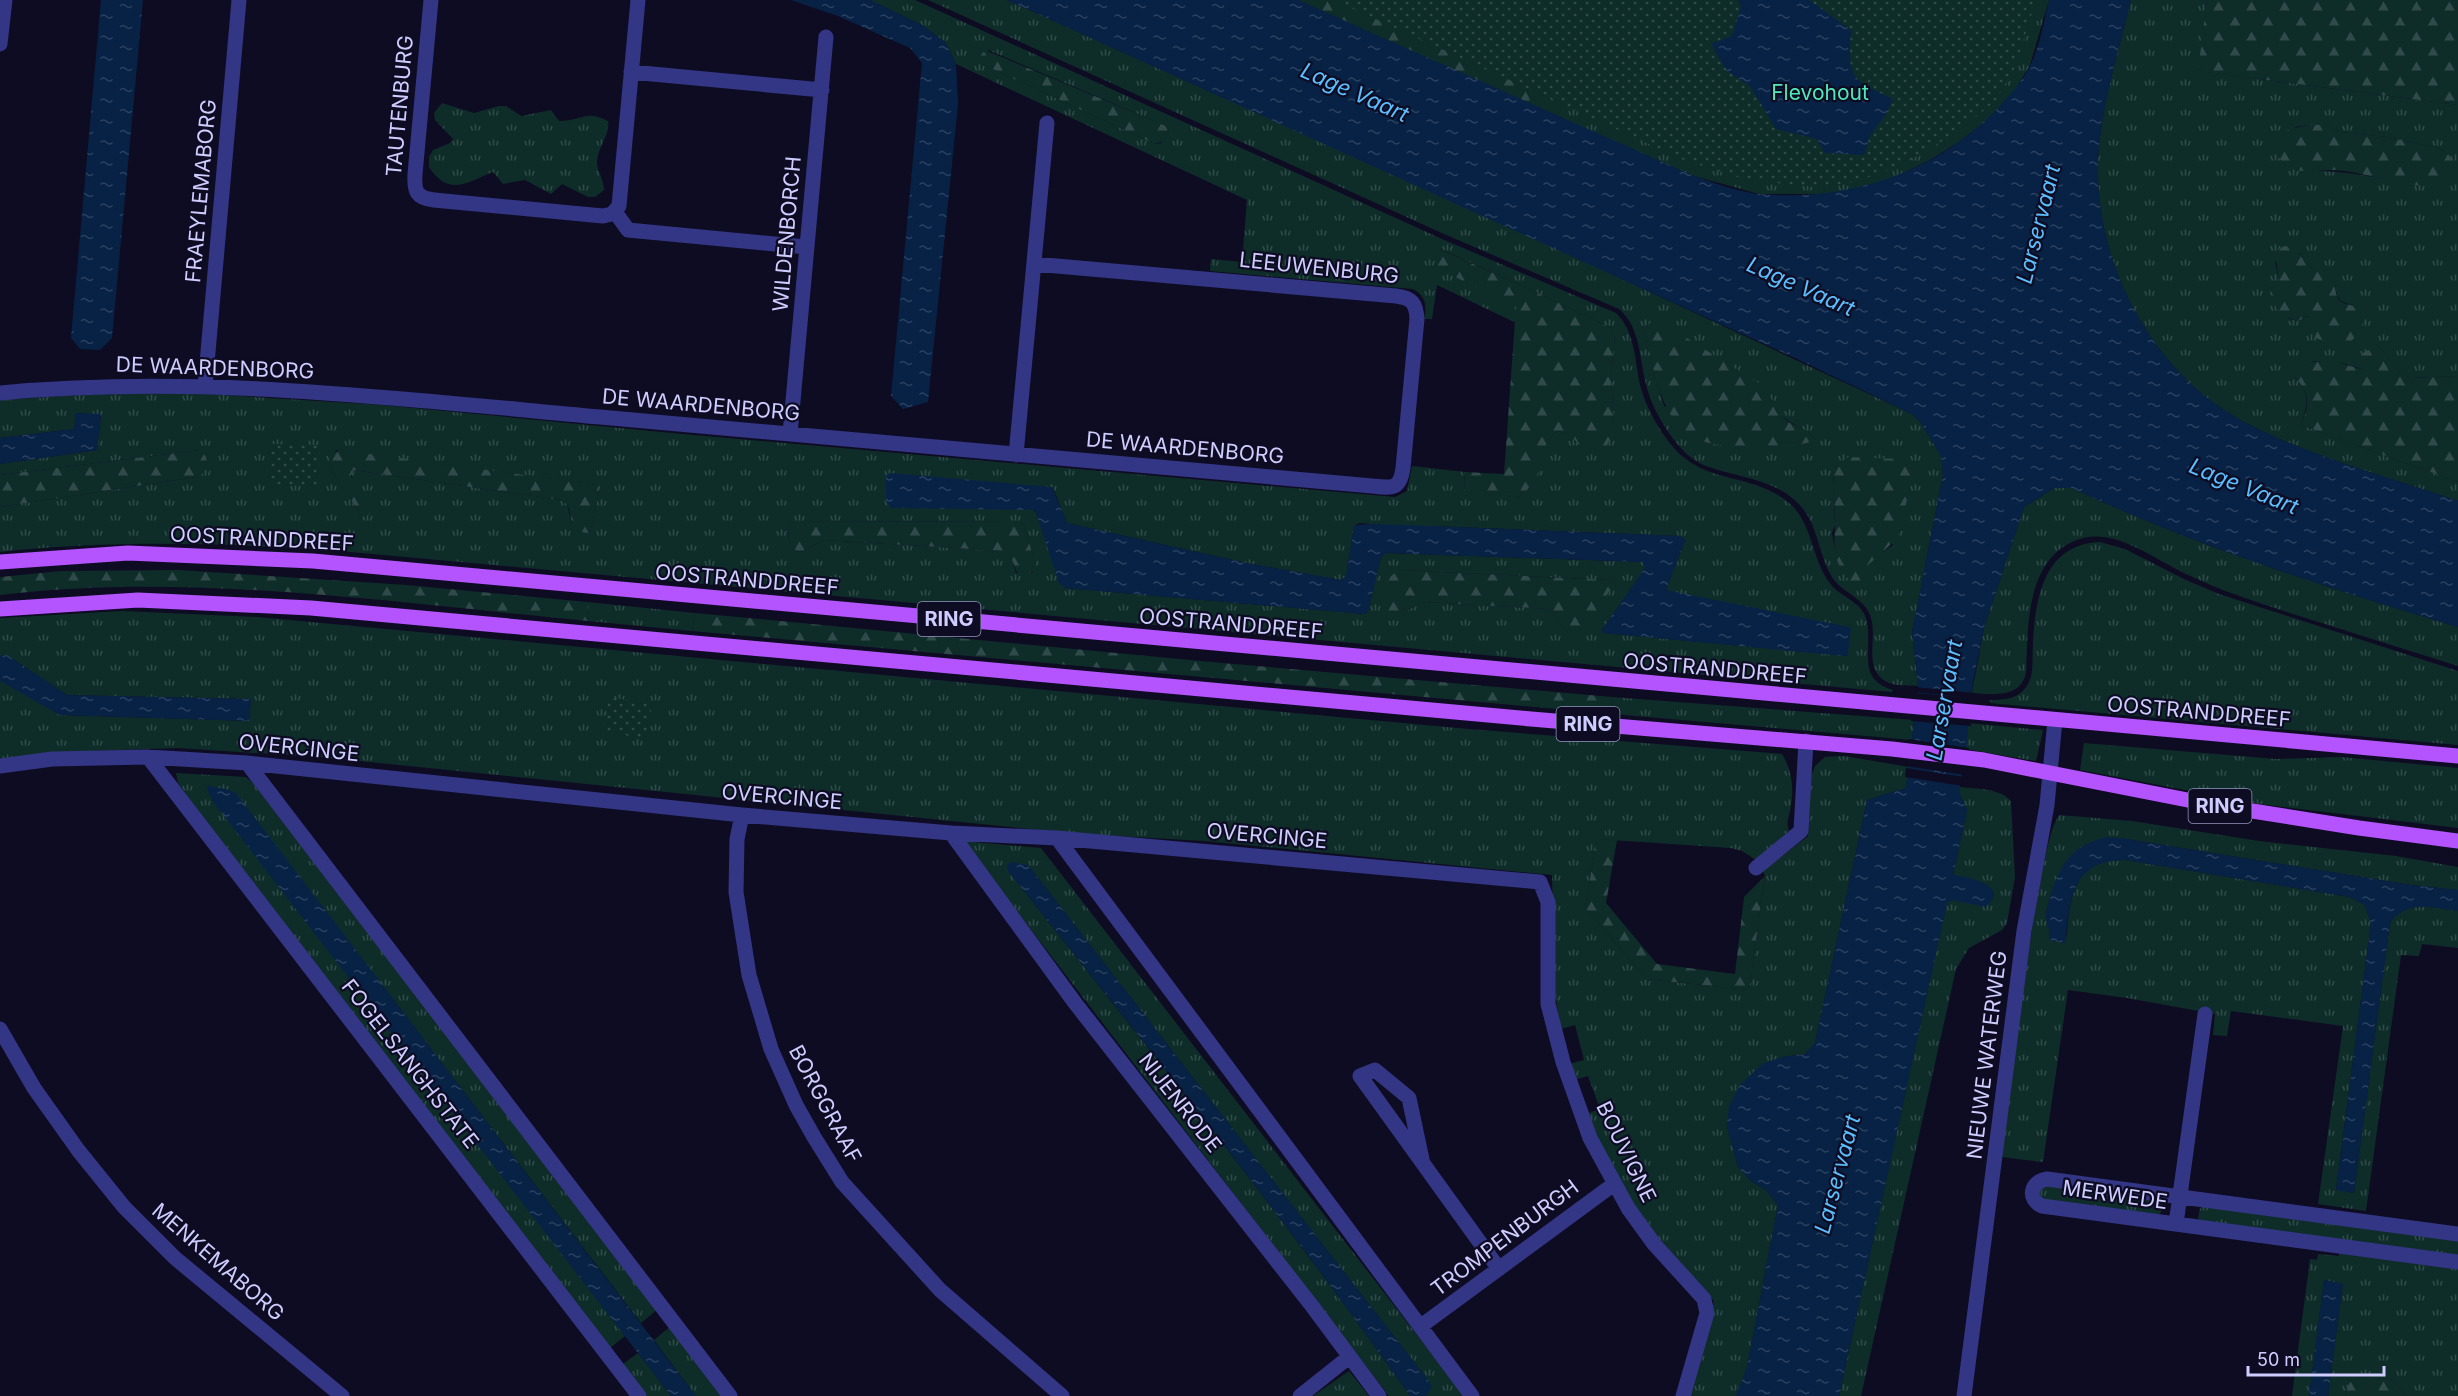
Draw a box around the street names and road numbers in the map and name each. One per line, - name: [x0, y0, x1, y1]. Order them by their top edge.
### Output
- street label: TAUTENBURG: [381, 34, 418, 178]
- street label: FRAEYLEMABORG: [180, 98, 221, 284]
- street label: WILDENBORCH: [767, 155, 806, 313]
- street label: LEEUWENBURG: [1238, 247, 1400, 288]
- street label: DE WAARDENBORG: [115, 352, 315, 383]
- street label: DE WAARDENBORG: [601, 383, 801, 426]
- street label: DE WAARDENBORG: [1085, 426, 1285, 469]
- street label: OOSTRANDDREEF: [169, 521, 355, 556]
- street label: OOSTRANDDREEF: [654, 559, 840, 600]
- road number: RING: [918, 602, 980, 636]
- street label: OOSTRANDDREEF: [1138, 603, 1324, 644]
- street label: OOSTRANDDREEF: [1622, 648, 1808, 689]
- street label: OOSTRANDDREEF: [2106, 691, 2292, 732]
- road number: RING: [1556, 707, 1620, 741]
- street label: OVERCINGE: [238, 729, 361, 766]
- street label: OVERCINGE: [721, 779, 843, 814]
- road number: RING: [2188, 789, 2252, 823]
- street label: OVERCINGE: [1206, 818, 1328, 853]
- street label: NIEUWE WATERWEG: [1961, 949, 2012, 1161]
- street label: FOGELSANGHSTATE: [337, 974, 484, 1153]
- street label: BORGGRAAF: [784, 1041, 867, 1167]
- street label: NIJENRODE: [1134, 1048, 1227, 1157]
- street label: BOUVIGNE: [1591, 1097, 1662, 1207]
- street label: TROMPENBURGH: [1426, 1174, 1583, 1301]
- street label: MERWEDE: [2061, 1175, 2169, 1214]
- street label: MENKEMABORG: [147, 1198, 289, 1326]

